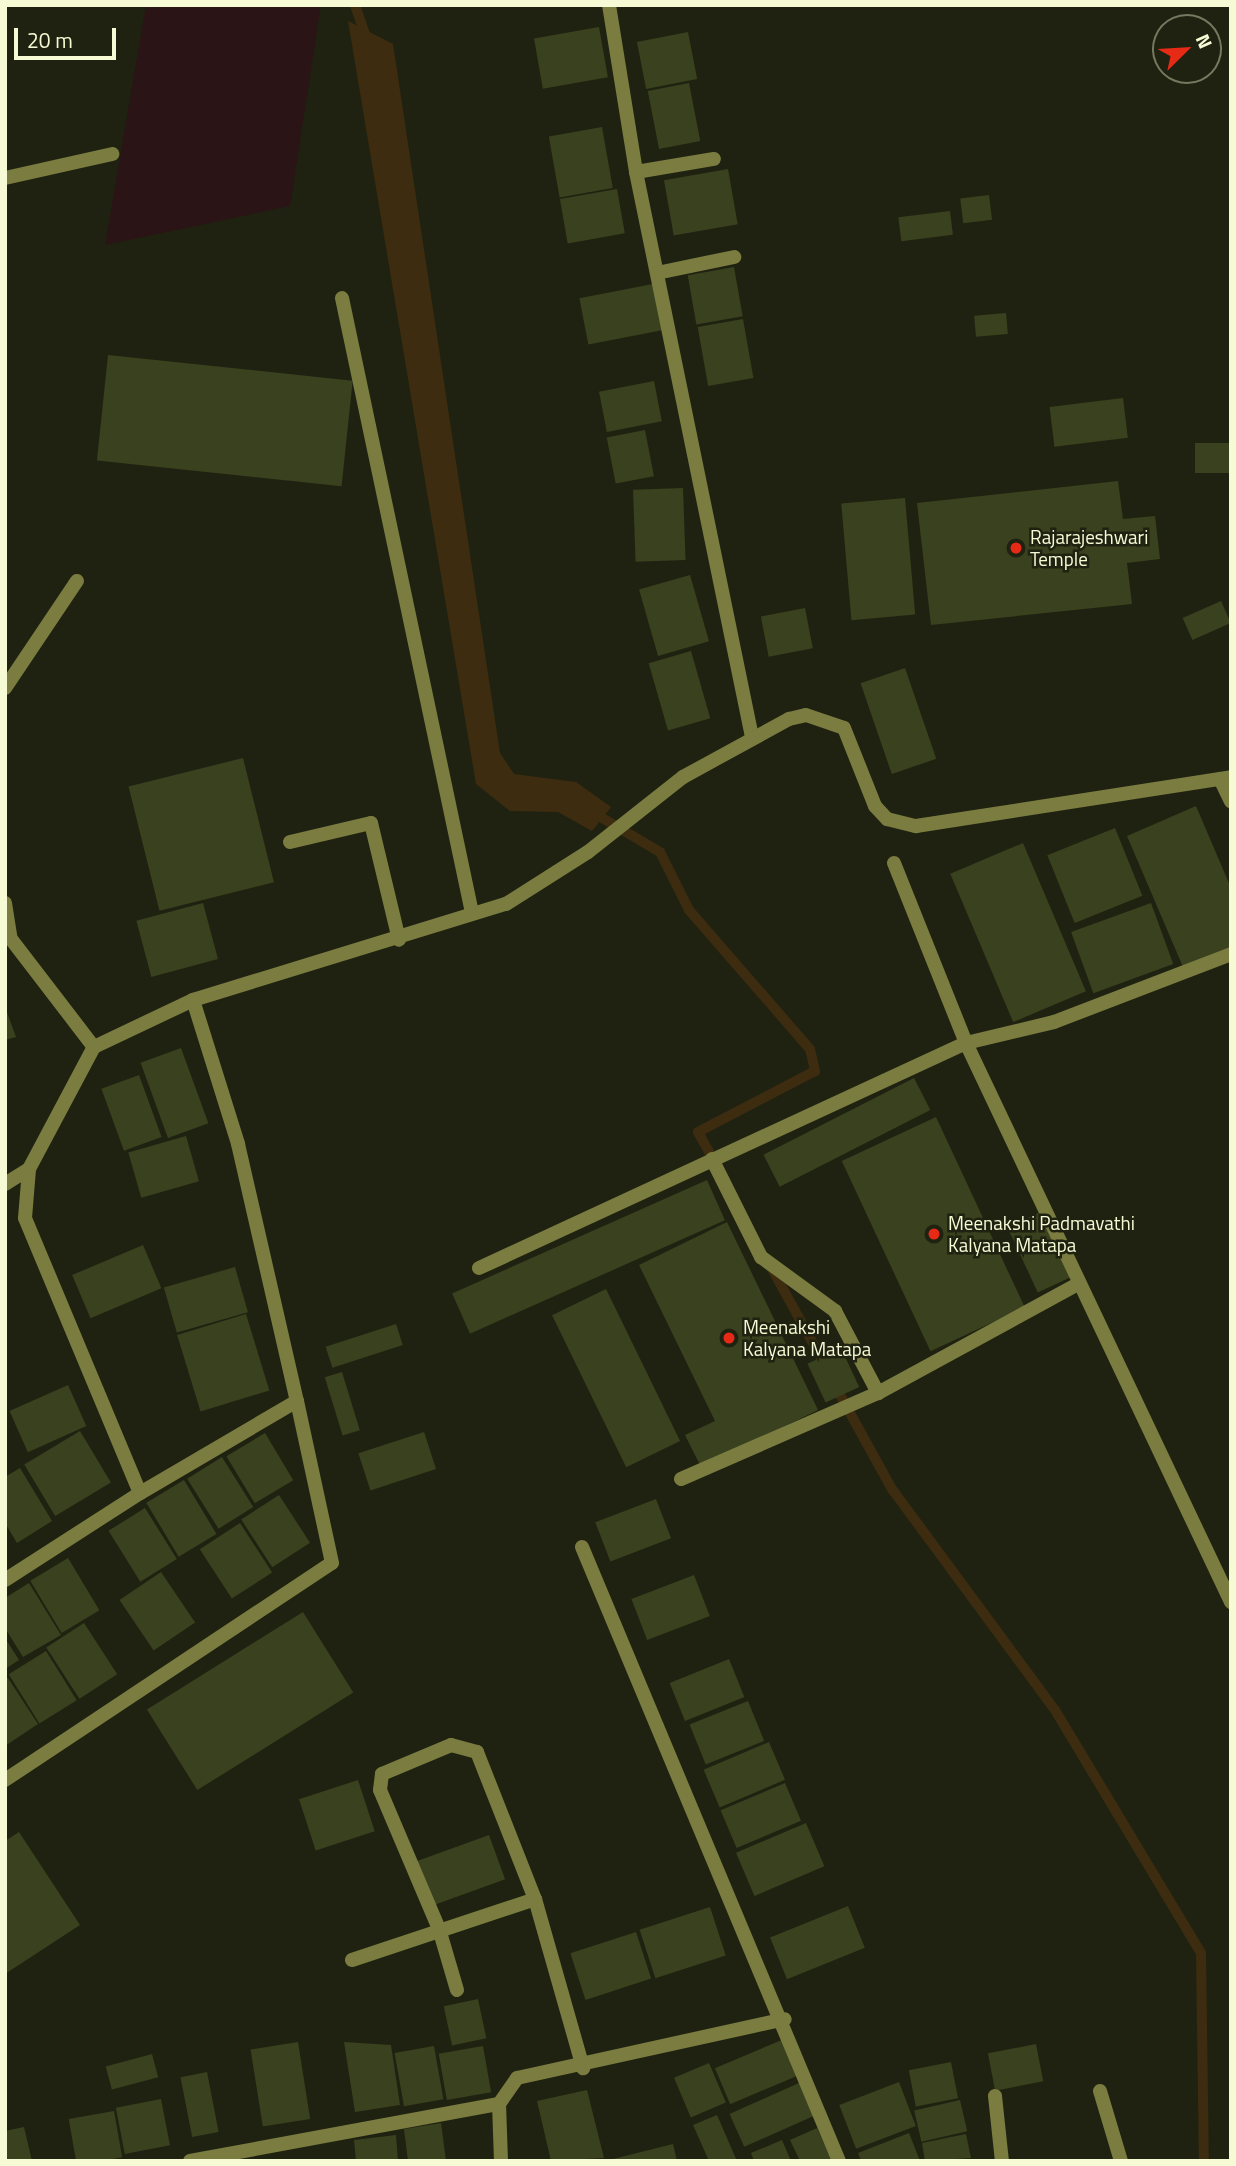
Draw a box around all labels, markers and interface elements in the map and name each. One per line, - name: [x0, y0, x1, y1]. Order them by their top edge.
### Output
- scale bar: [18, 14, 119, 58]
- north arrow: [1152, 14, 1222, 84]
- text: 20 m: [27, 24, 73, 56]
- text: N: [1189, 29, 1221, 53]
- place label: Rajarajeshwari Temple: [1030, 526, 1148, 570]
- marker: Rajarajeshwari Temple: [1008, 540, 1024, 556]
- place label: Meenakshi Padmavathi Kalyana Matapa: [948, 1212, 1135, 1256]
- marker: Meenakshi Padmavathi Kalyana Matapa: [926, 1226, 942, 1242]
- place label: Meenakshi Kalyana Matapa: [743, 1316, 871, 1360]
- marker: Meenakshi Kalyana Matapa: [721, 1330, 737, 1346]

